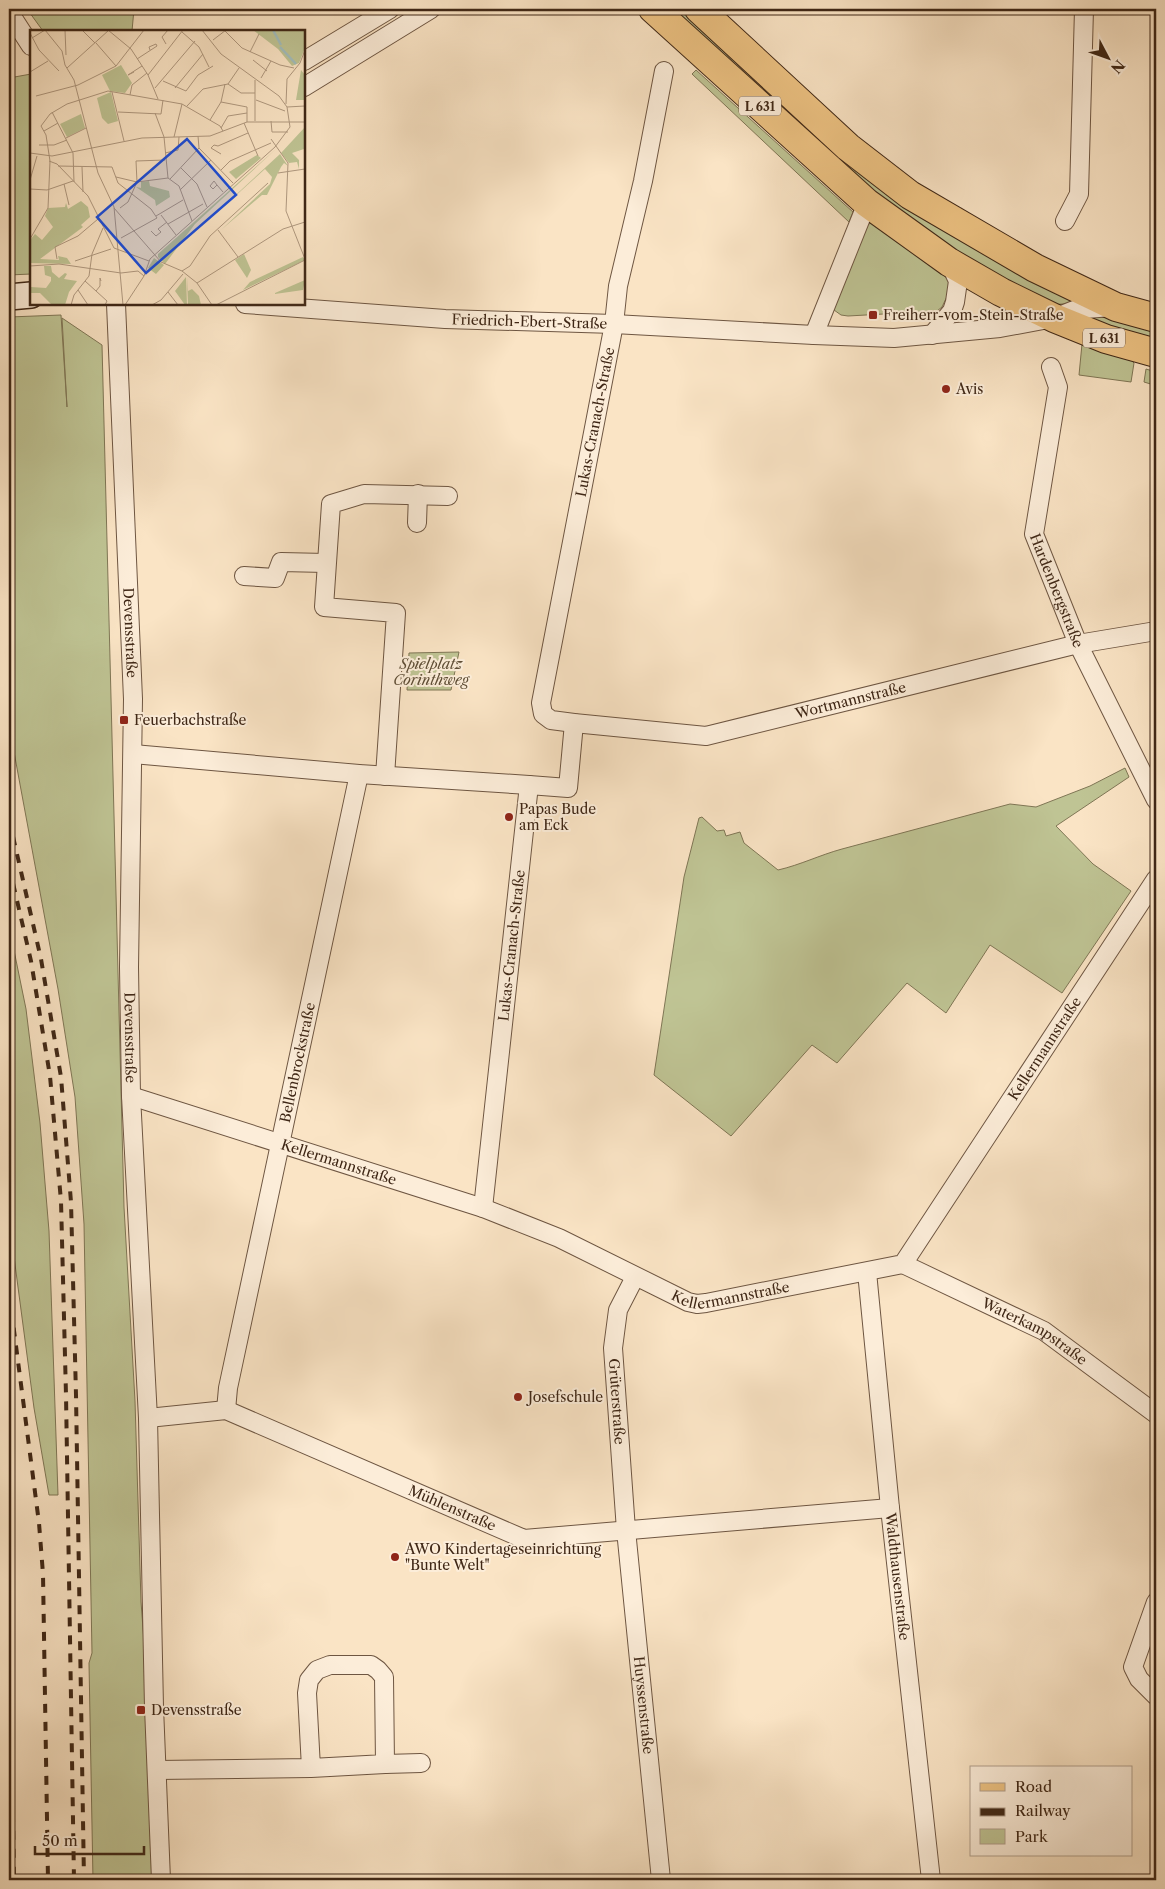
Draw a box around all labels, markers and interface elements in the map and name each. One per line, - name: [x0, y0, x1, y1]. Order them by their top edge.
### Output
- inset map: [30, 30, 305, 305]
- north arrow: [1082, 32, 1132, 82]
- text: N: [1107, 56, 1129, 77]
- road number: L 631: [739, 96, 781, 115]
- place label: Freiherr-vom-Stein-Straße: [883, 306, 1064, 324]
- marker: Freiherr-vom-Stein-Straße: [867, 309, 879, 321]
- street label: Friedrich-Ebert-Straße: [451, 310, 608, 333]
- road number: L 631: [1083, 328, 1125, 348]
- street label: Lukas-Cranach-Straße: [572, 345, 618, 498]
- place label: Avis: [955, 380, 983, 398]
- marker: Avis: [940, 383, 952, 395]
- street label: Hardenbergstraße: [1026, 531, 1088, 650]
- street label: Devensstraße: [119, 587, 141, 679]
- park label: Spielplatz Corinthweg: [393, 655, 471, 689]
- street label: Wortmannstraße: [792, 678, 908, 723]
- place label: Feuerbachstraße: [134, 711, 247, 729]
- marker: Feuerbachstraße: [118, 714, 130, 726]
- place label: Papas Bude am Eck: [519, 800, 596, 834]
- marker: Papas Bude am Eck: [503, 811, 515, 823]
- street label: Lukas-Cranach-Straße: [494, 869, 529, 1022]
- street label: Devensstraße: [120, 992, 140, 1083]
- street label: Kellermannstraße: [1004, 993, 1085, 1104]
- street label: Bellenbrockstraße: [276, 1000, 319, 1124]
- street label: Kellermannstraße: [279, 1135, 399, 1189]
- street label: Kellermannstraße: [669, 1278, 791, 1313]
- street label: Waterkampstraße: [978, 1293, 1091, 1369]
- street label: Grüterstraße: [605, 1358, 629, 1445]
- place label: Josefschule: [526, 1388, 603, 1406]
- marker: Josefschule: [512, 1391, 524, 1403]
- street label: Mühlenstraße: [406, 1481, 499, 1535]
- street label: Waldthausenstraße: [881, 1511, 914, 1641]
- place label: AWO Kindertageseinrichtung "Bunte Welt": [404, 1540, 602, 1574]
- marker: AWO Kindertageseinrichtung "Bunte Welt": [389, 1551, 401, 1563]
- street label: Huyssenstraße: [630, 1655, 657, 1755]
- place label: Devensstraße: [151, 1701, 242, 1719]
- marker: Devensstraße: [135, 1704, 147, 1716]
- legend: [970, 1766, 1132, 1856]
- text: Road: [1015, 1777, 1052, 1796]
- text: Railway: [1015, 1801, 1071, 1820]
- scale bar: [35, 1824, 144, 1856]
- text: Park: [1015, 1827, 1049, 1846]
- text: 50 m: [42, 1831, 78, 1850]

